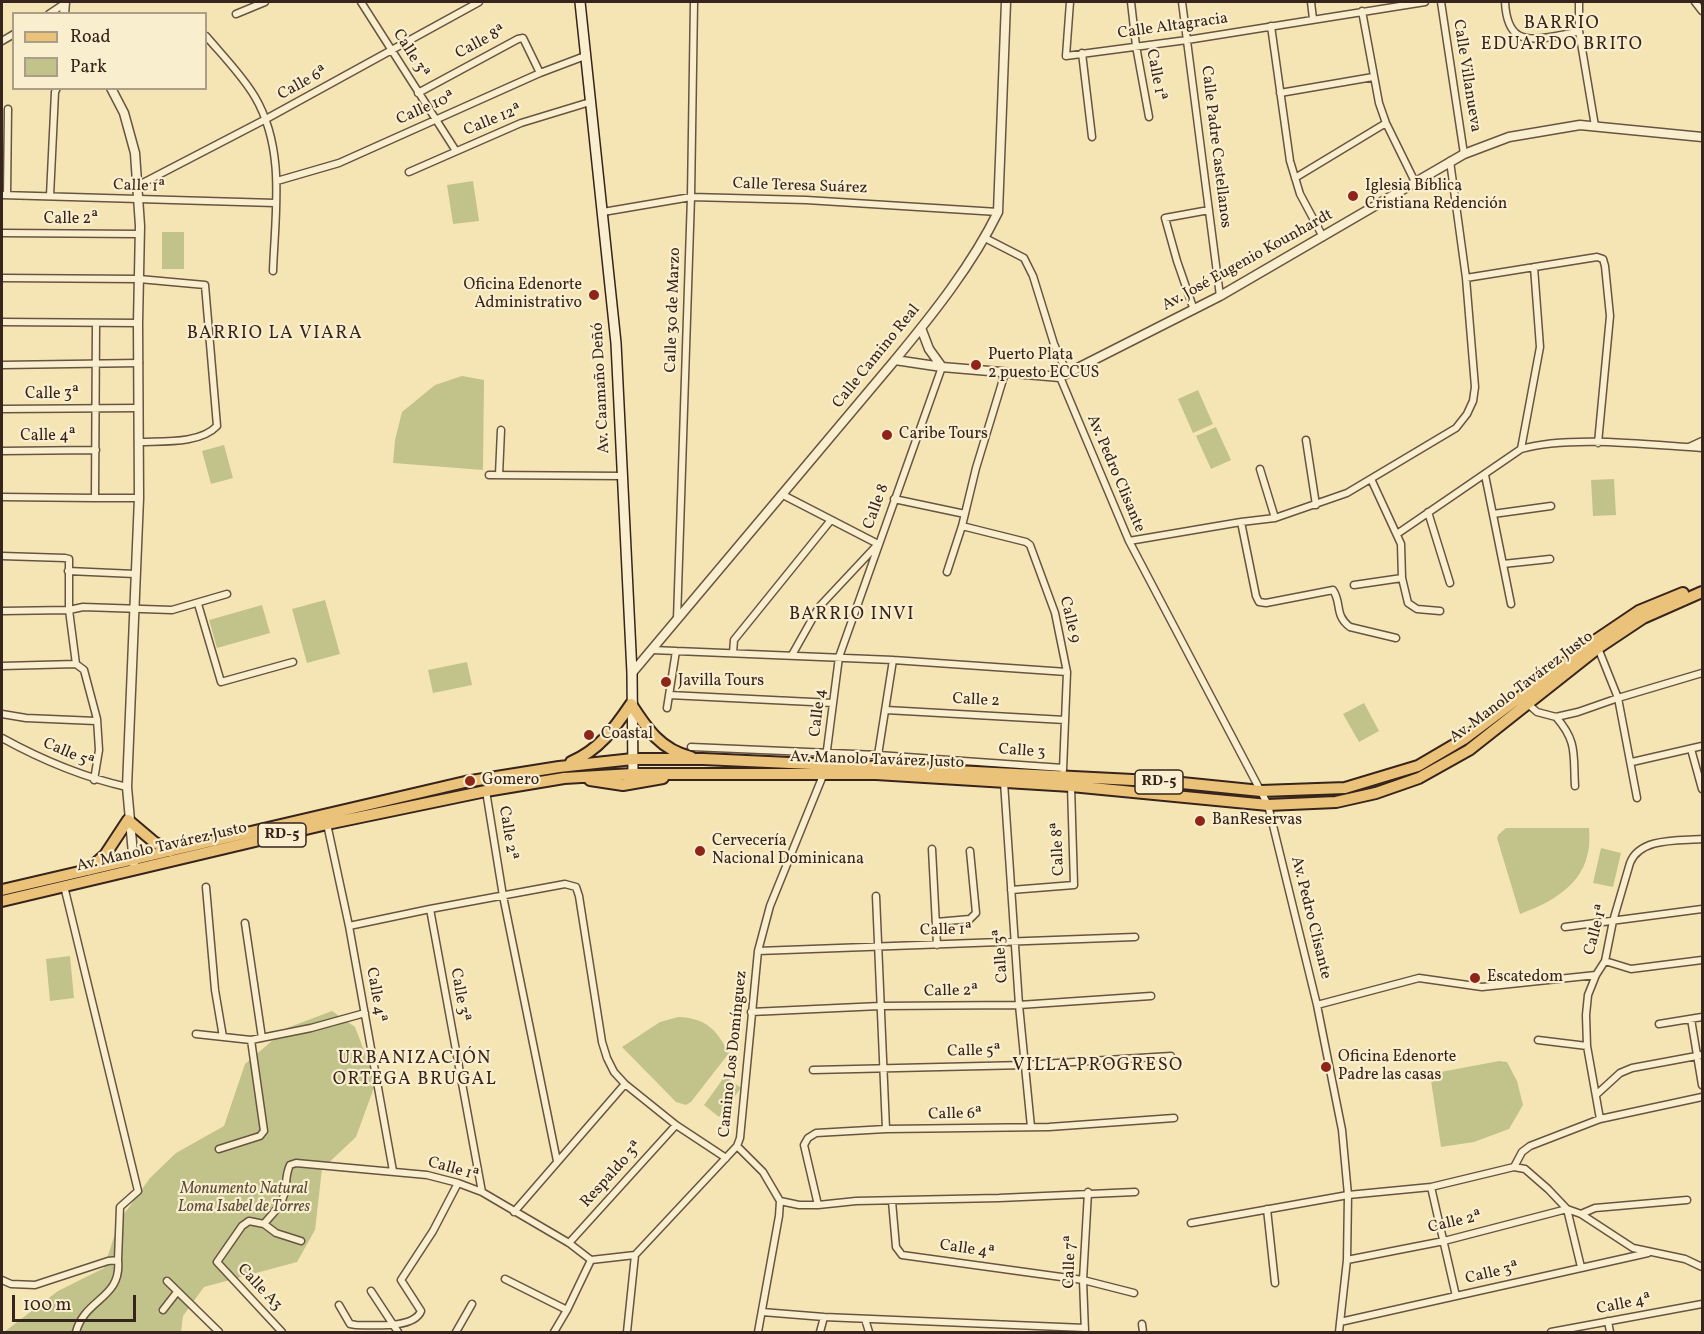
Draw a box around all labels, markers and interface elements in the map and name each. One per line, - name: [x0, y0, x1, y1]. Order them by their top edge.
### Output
- street label: Calle Altagracia: [1117, 10, 1229, 44]
- legend: [12, 12, 207, 90]
- district label: BARRIO EDUARDO BRITO: [1481, 14, 1643, 57]
- street label: Calle Villanueva: [1448, 18, 1484, 134]
- street label: Calle 8ª: [453, 22, 509, 64]
- text: Road: [70, 25, 111, 50]
- street label: Calle 3ª: [388, 26, 432, 82]
- street label: Calle 1ª: [1141, 48, 1169, 102]
- text: Park: [70, 55, 107, 80]
- street label: Calle 6ª: [275, 63, 331, 105]
- street label: Calle Padre Castellanos: [1196, 65, 1234, 229]
- street label: Calle 10ª: [394, 88, 458, 130]
- street label: Calle 12ª: [461, 101, 525, 141]
- street label: Calle Teresa Suárez: [732, 175, 868, 199]
- street label: Calle 1ª: [113, 176, 165, 198]
- place label: Iglesia Bíblica Cristiana Redención: [1365, 177, 1507, 215]
- marker: Iglesia Bíblica Cristiana Redención: [1346, 189, 1360, 203]
- street label: Av. José Eugenio Kounhardt: [1159, 206, 1337, 316]
- street label: Calle 2ª: [44, 210, 98, 230]
- street label: Calle 30 de Marzo: [662, 247, 686, 373]
- place label: Oficina Edenorte Administrativo: [464, 276, 582, 314]
- marker: Oficina Edenorte Administrativo: [587, 288, 601, 302]
- street label: Calle Camino Real: [829, 301, 925, 413]
- street label: Av. Caamaño Deñó: [589, 322, 615, 454]
- district label: BARRIO LA VIARA: [187, 324, 363, 346]
- place label: Puerto Plata 2 puesto ECCUS: [988, 346, 1099, 384]
- marker: Puerto Plata 2 puesto ECCUS: [969, 358, 983, 372]
- street label: Calle 3ª: [25, 385, 79, 405]
- street label: Av. Pedro Clisante: [1082, 412, 1148, 536]
- place label: Caribe Tours: [899, 425, 988, 445]
- street label: Calle 4ª: [20, 427, 76, 447]
- marker: Caribe Tours: [880, 428, 894, 442]
- street label: Calle 8: [860, 482, 894, 532]
- street label: Calle 9: [1054, 595, 1084, 645]
- district label: BARRIO INVI: [789, 605, 915, 627]
- street label: Av. Manolo Tavárez Justo: [1447, 628, 1597, 748]
- place label: Javilla Tours: [678, 672, 764, 692]
- marker: Javilla Tours: [659, 675, 673, 689]
- street label: Calle 4: [807, 688, 831, 738]
- street label: Calle 2: [952, 690, 1000, 712]
- place label: Coastal: [601, 725, 653, 745]
- marker: Coastal: [582, 728, 596, 742]
- street label: Calle 5ª: [40, 735, 96, 773]
- street label: Calle 3: [998, 741, 1046, 763]
- street label: Av. Manolo Tavárez Justo: [789, 748, 965, 774]
- road number: RD-5: [1135, 770, 1183, 794]
- place label: Gomero: [482, 771, 539, 791]
- marker: Gomero: [463, 774, 477, 788]
- street label: Calle 2ª: [493, 805, 521, 861]
- place label: BanReservas: [1212, 811, 1302, 831]
- marker: BanReservas: [1193, 814, 1207, 828]
- street label: Av. Manolo Tavárez Justo: [75, 819, 249, 877]
- street label: Calle 8ª: [1048, 822, 1070, 876]
- road number: RD-5: [258, 823, 306, 847]
- place label: Cervecería Nacional Dominicana: [712, 832, 864, 870]
- marker: Cervecería Nacional Dominicana: [693, 844, 707, 858]
- street label: Av. Pedro Clisante: [1285, 855, 1335, 981]
- street label: Calle 1ª: [1581, 902, 1613, 958]
- street label: Calle 1ª: [920, 921, 972, 941]
- street label: Calle 3ª: [991, 928, 1013, 984]
- street label: Calle 4ª: [361, 966, 389, 1024]
- street label: Calle 3ª: [445, 967, 473, 1023]
- place label: Escatedom: [1487, 968, 1563, 988]
- street label: Camino Los Domínguez: [716, 970, 752, 1138]
- marker: Escatedom: [1468, 971, 1482, 985]
- street label: Calle 2ª: [924, 982, 978, 1002]
- street label: Calle 5ª: [947, 1042, 1001, 1062]
- place label: Oficina Edenorte Padre las casas: [1338, 1048, 1456, 1086]
- district label: URBANIZACIÓN ORTEGA BRUGAL: [333, 1049, 497, 1092]
- district label: VILLA PROGRESO: [1012, 1056, 1184, 1078]
- marker: Oficina Edenorte Padre las casas: [1319, 1060, 1333, 1074]
- street label: Calle 6ª: [928, 1105, 982, 1125]
- street label: Respaldo 3ª: [577, 1138, 647, 1212]
- street label: Calle 1ª: [425, 1154, 481, 1186]
- park label: Monumento Natural Loma Isabel de Torres: [178, 1180, 310, 1218]
- street label: Calle 2ª: [1426, 1208, 1484, 1238]
- street label: Calle 7ª: [1060, 1235, 1082, 1289]
- street label: Calle 4ª: [938, 1237, 996, 1263]
- street label: Calle 3ª: [1464, 1259, 1520, 1289]
- street label: Calle A3: [232, 1260, 286, 1316]
- scale bar: [15, 1283, 140, 1321]
- street label: Calle 4ª: [1595, 1290, 1653, 1320]
- text: 100 m: [23, 1293, 72, 1318]

